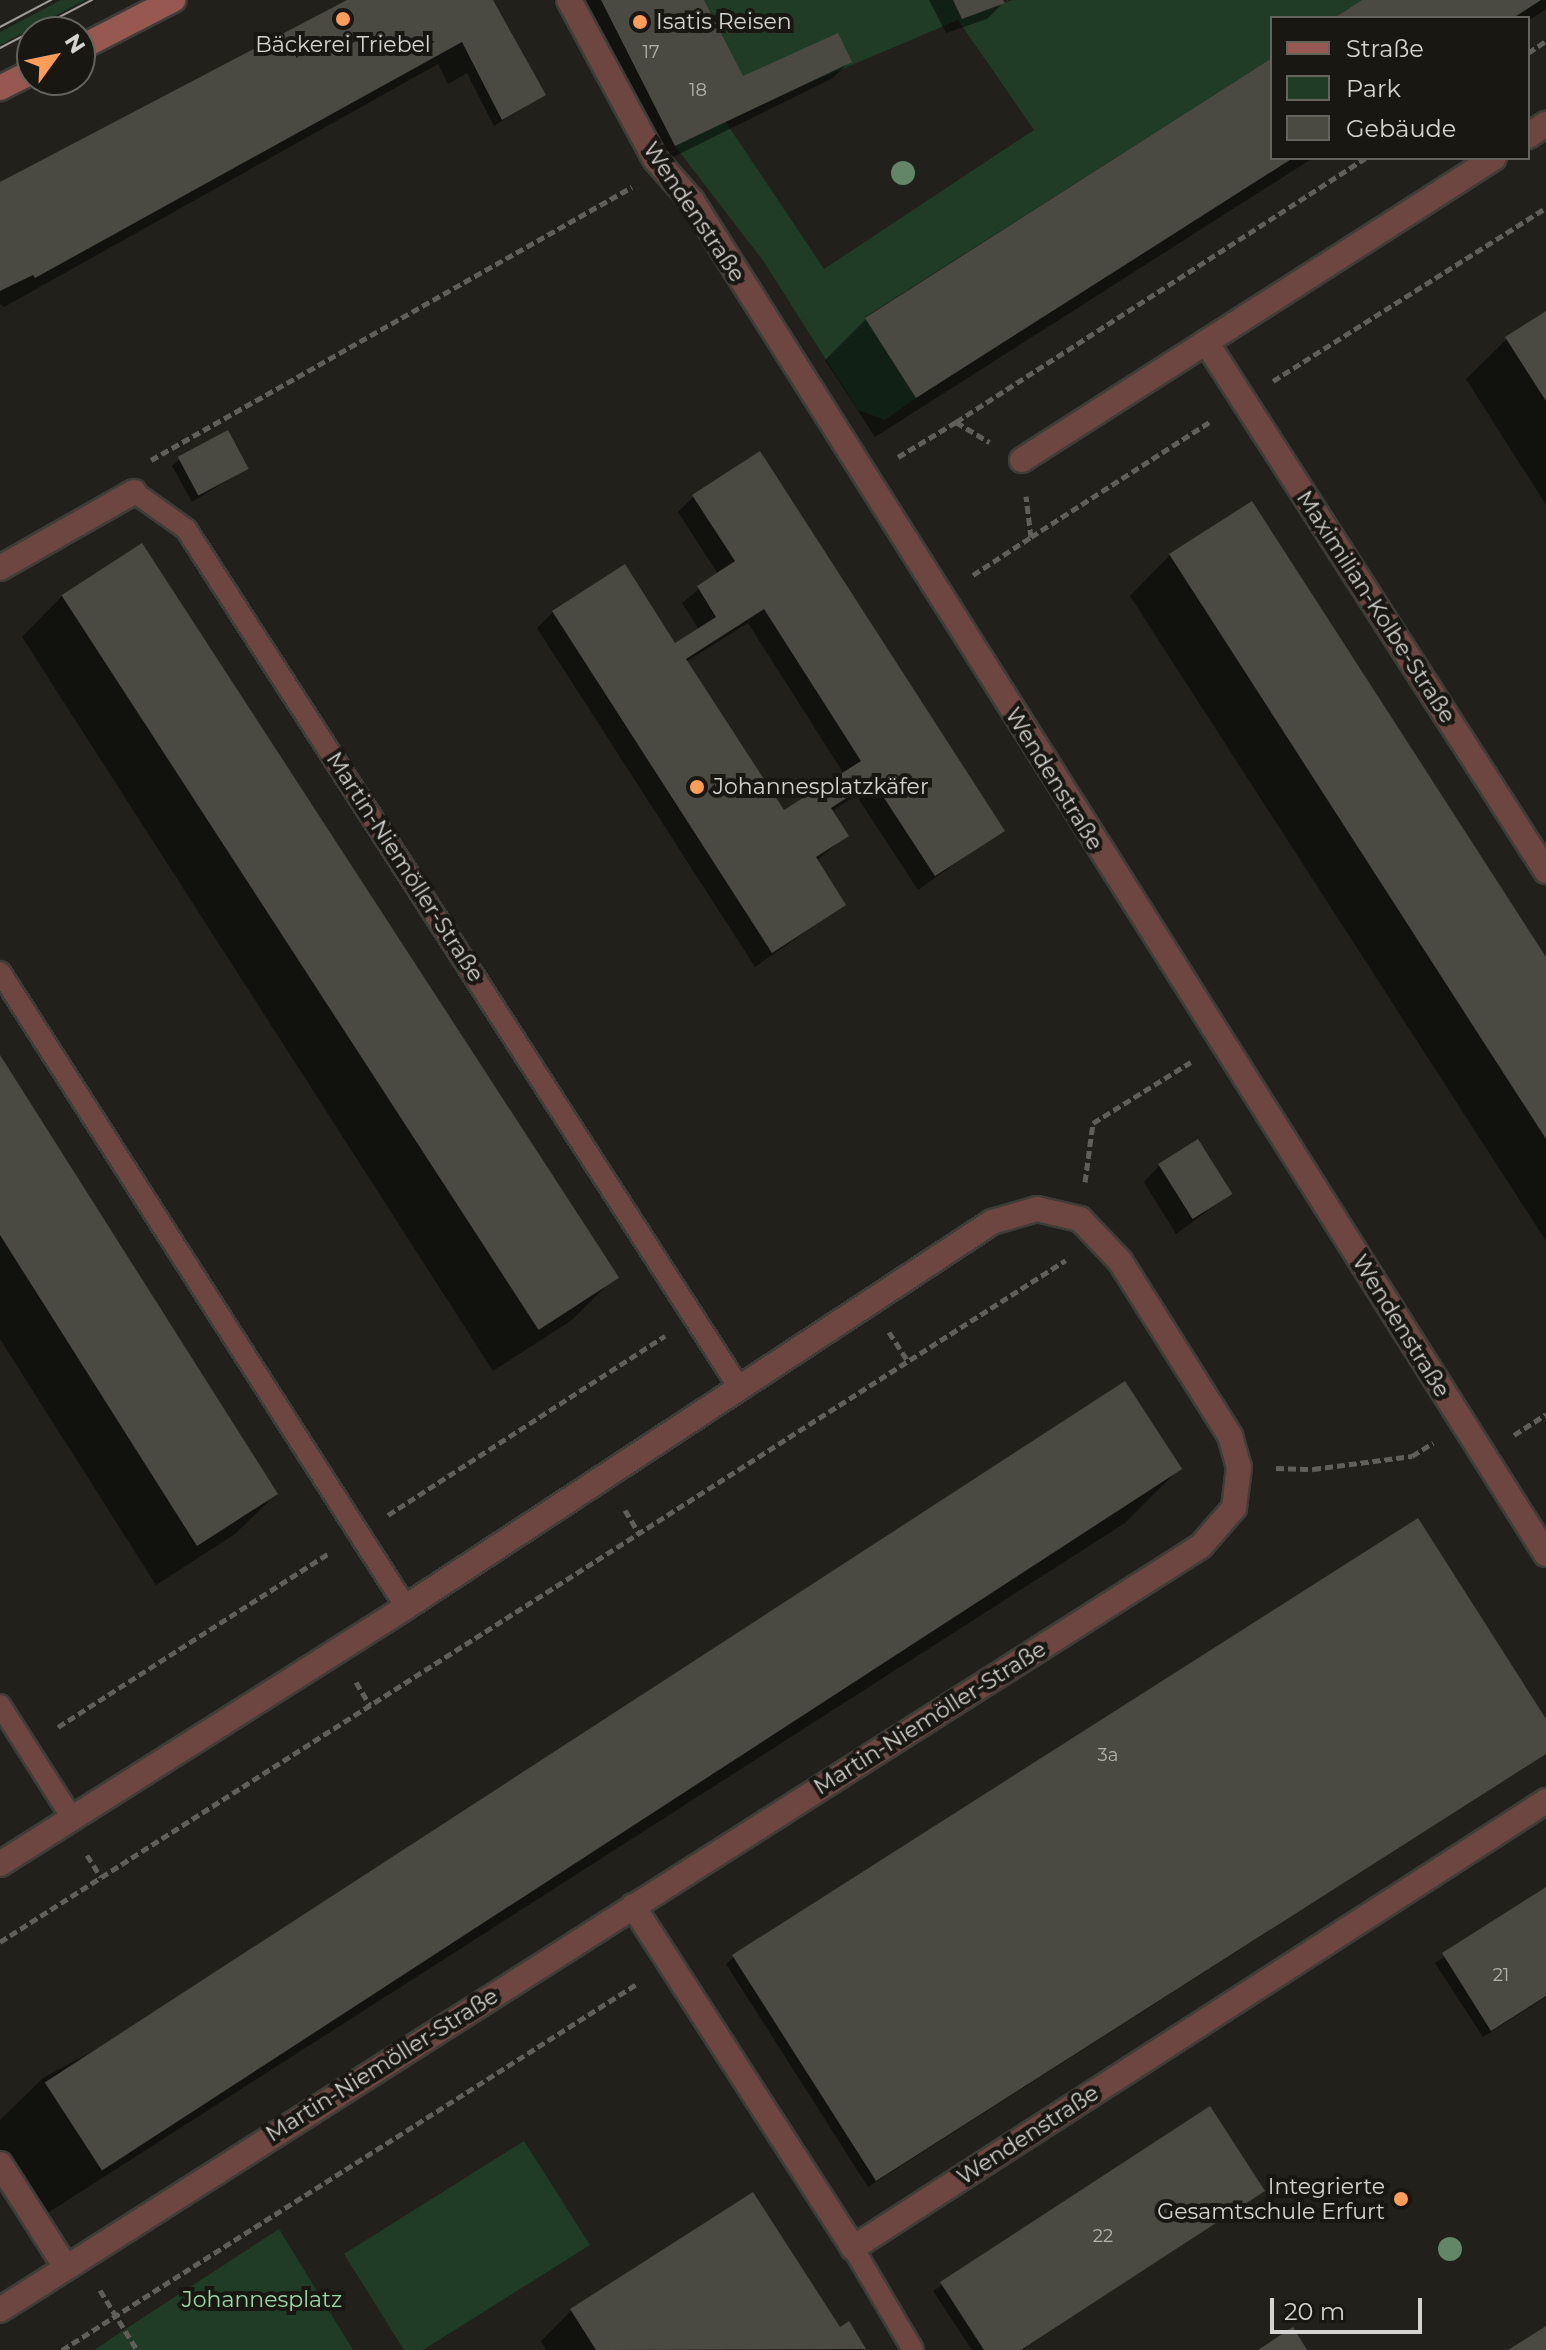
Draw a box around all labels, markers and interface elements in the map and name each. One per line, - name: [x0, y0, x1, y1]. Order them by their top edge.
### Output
- place label: Isatis Reisen: [656, 9, 792, 35]
- marker: Bäckerei Triebel: [334, 10, 352, 28]
- marker: Isatis Reisen: [631, 13, 649, 31]
- north arrow: [16, 16, 96, 96]
- legend: [1270, 16, 1530, 160]
- text: N: [59, 29, 91, 59]
- place label: Bäckerei Triebel: [255, 32, 431, 58]
- text: Straße: [1346, 34, 1424, 63]
- house number: 17: [642, 41, 660, 63]
- text: Park: [1346, 74, 1401, 103]
- house number: 18: [689, 79, 707, 101]
- text: Gebäude: [1346, 114, 1456, 143]
- street label: Wendenstraße: [637, 137, 751, 287]
- street label: Maximilian-Kolbe-Straße: [1291, 486, 1461, 728]
- street label: Wendenstraße: [1000, 703, 1108, 855]
- street label: Martin-Niemöller-Straße: [321, 747, 489, 987]
- place label: Johannesplatzkäfer: [713, 774, 929, 800]
- marker: Johannesplatzkäfer: [688, 778, 706, 796]
- street label: Wendenstraße: [1347, 1250, 1455, 1402]
- street label: Martin-Niemöller-Straße: [809, 1636, 1051, 1800]
- house number: 3a: [1098, 1744, 1118, 1766]
- house number: 21: [1493, 1964, 1509, 1986]
- street label: Martin-Niemöller-Straße: [261, 1983, 503, 2147]
- street label: Wendenstraße: [952, 2080, 1104, 2190]
- place label: Integrierte Gesamtschule Erfurt: [1157, 2173, 1385, 2224]
- marker: Integrierte Gesamtschule Erfurt: [1392, 2190, 1410, 2208]
- house number: 22: [1093, 2225, 1113, 2247]
- scale bar: [1274, 2282, 1426, 2332]
- park label: Johannesplatz: [182, 2287, 342, 2313]
- text: 20 m: [1284, 2297, 1345, 2326]

